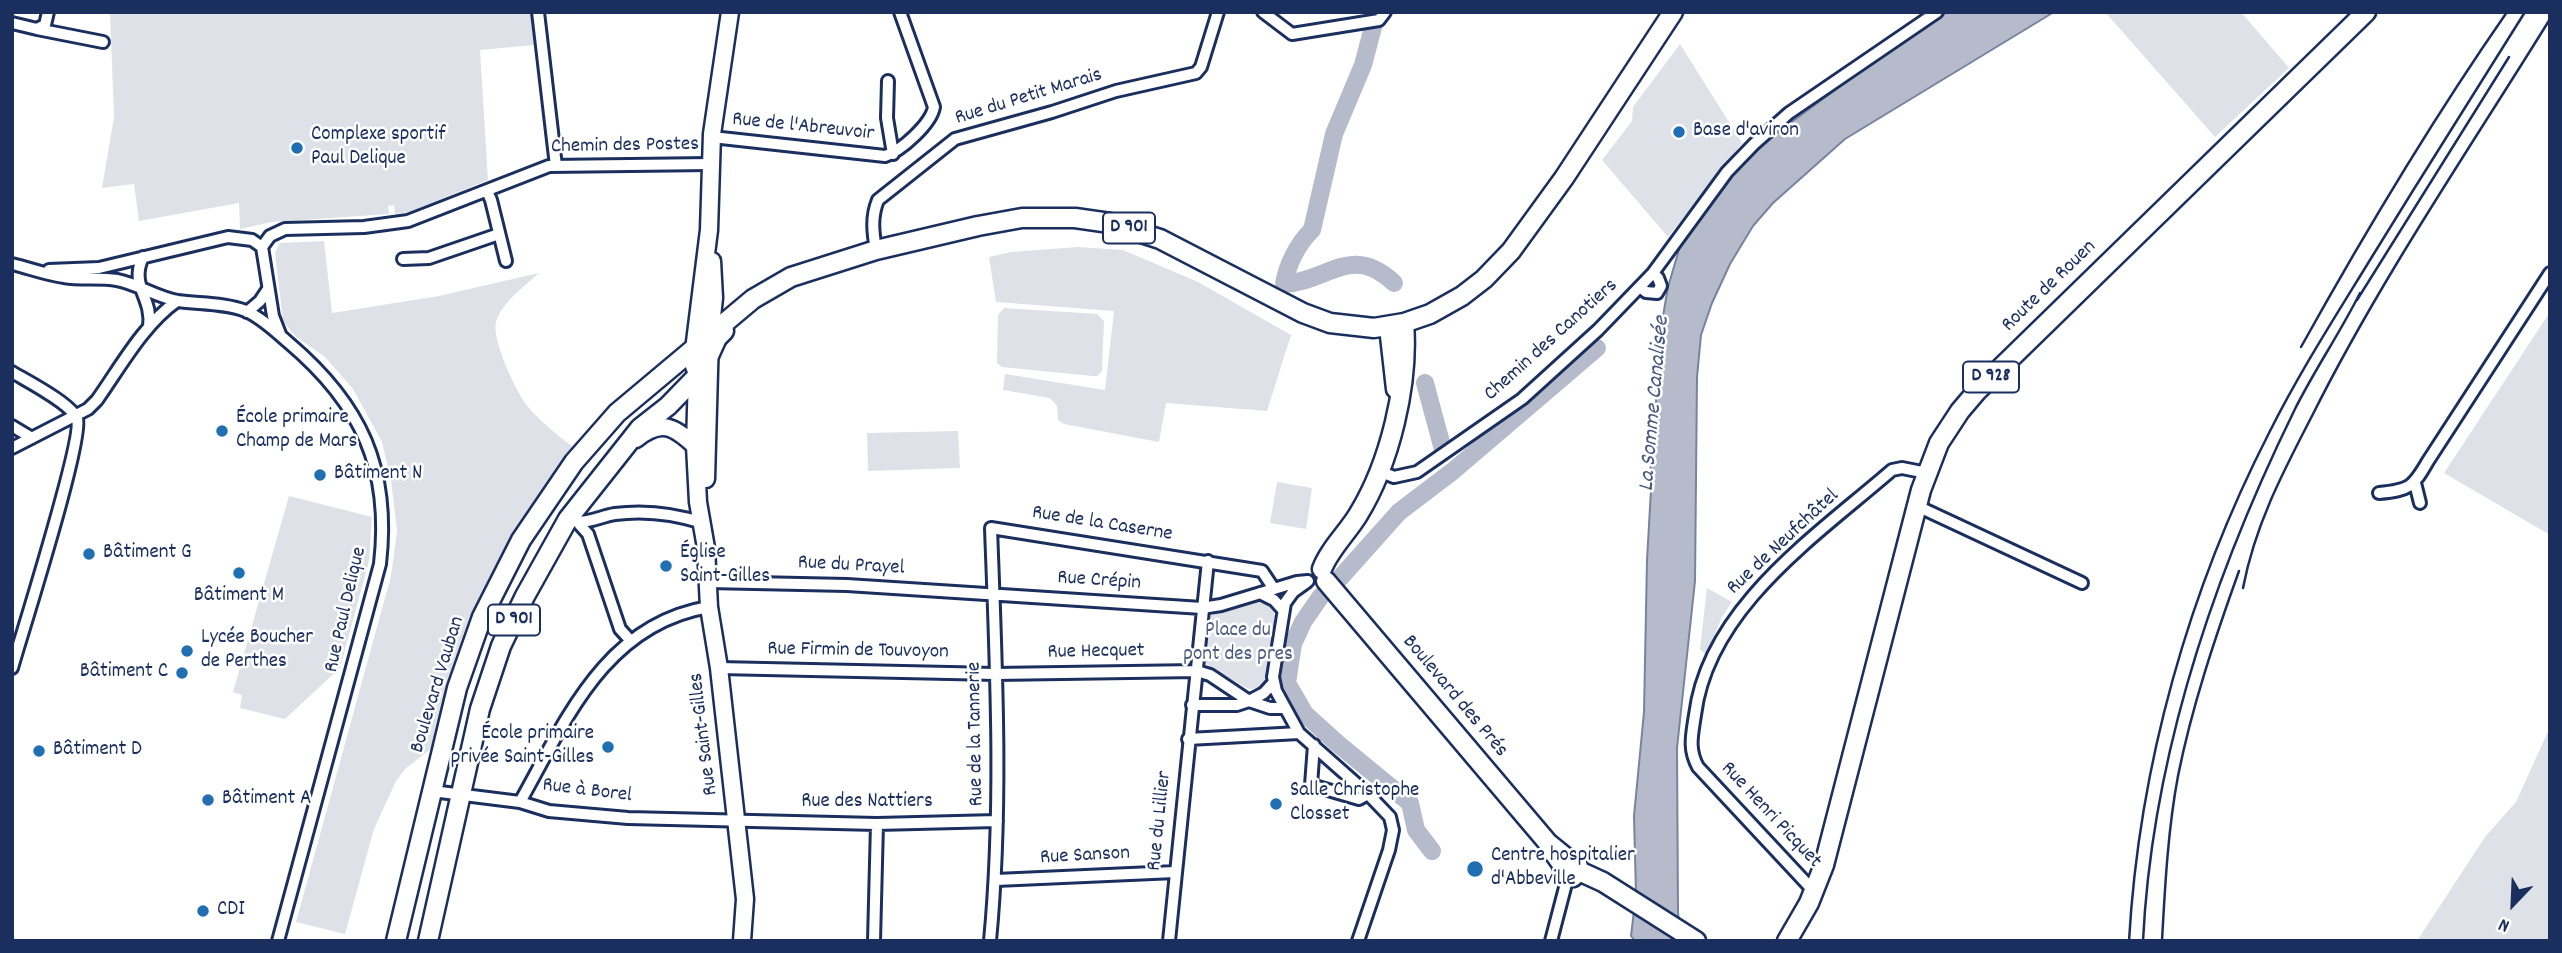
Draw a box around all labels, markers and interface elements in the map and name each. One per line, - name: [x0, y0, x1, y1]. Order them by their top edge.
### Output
- street label: Rue du Petit Marais: [952, 64, 1106, 132]
- street label: Rue de l'Abreuvoir: [731, 108, 875, 148]
- place label: Base d'aviron: [1693, 119, 1799, 145]
- place label: Complexe sportif Paul Delique: [311, 123, 446, 173]
- marker: Base d'aviron: [1671, 124, 1687, 140]
- street label: Chemin des Postes: [551, 133, 699, 161]
- marker: Complexe sportif Paul Delique: [289, 140, 305, 156]
- road number: D 901: [1103, 212, 1155, 244]
- street label: Route de Rouen: [1997, 236, 2103, 338]
- street label: Chemin des Canotiers: [1480, 274, 1624, 408]
- water label: La Somme Canalisée: [1635, 315, 1677, 493]
- road number: D 928: [1963, 362, 2019, 392]
- place label: École primaire Champ de Mars: [236, 406, 357, 456]
- marker: École primaire Champ de Mars: [214, 423, 230, 439]
- place label: Bâtiment N: [334, 462, 422, 488]
- marker: Bâtiment N: [312, 467, 328, 483]
- street label: Rue de Neufchâtel: [1723, 485, 1845, 601]
- street label: Rue de la Caserne: [1030, 501, 1174, 549]
- place label: Bâtiment G: [103, 541, 192, 567]
- place label: Église Saint-Gilles: [680, 541, 770, 591]
- street label: Rue Paul Delique: [320, 545, 374, 675]
- marker: Bâtiment G: [81, 546, 97, 562]
- street label: Rue du Prayel: [797, 552, 905, 582]
- marker: Église Saint-Gilles: [658, 558, 674, 574]
- marker: Bâtiment M: [231, 565, 247, 581]
- street label: Rue Crépin: [1056, 567, 1142, 597]
- place label: Bâtiment M: [194, 584, 284, 610]
- road number: D 901: [488, 604, 540, 636]
- street label: Boulevard Vauban: [406, 614, 472, 756]
- park label: Place du pont des pres: [1183, 619, 1293, 669]
- place label: Lycée Boucher de Perthes: [201, 626, 313, 676]
- street label: Boulevard des Prés: [1396, 631, 1512, 763]
- street label: Rue Firmin de Touvoyon: [767, 638, 949, 666]
- street label: Rue Hecquet: [1047, 640, 1145, 666]
- marker: Lycée Boucher de Perthes: [179, 643, 195, 659]
- place label: Bâtiment C: [80, 660, 168, 686]
- street label: Rue de la Tannerie: [963, 661, 991, 807]
- marker: Bâtiment C: [174, 665, 190, 681]
- street label: Rue Saint-Gilles: [685, 671, 725, 797]
- place label: École primaire privée Saint-Gilles: [451, 722, 594, 772]
- place label: Bâtiment D: [53, 738, 142, 764]
- marker: École primaire privée Saint-Gilles: [600, 739, 616, 755]
- marker: Bâtiment D: [31, 743, 47, 759]
- street label: Rue Henri Picquet: [1714, 757, 1826, 875]
- street label: Rue du Lillier: [1143, 770, 1179, 872]
- street label: Rue à Borel: [541, 774, 633, 810]
- place label: Salle Christophe Closset: [1290, 779, 1419, 829]
- place label: Bâtiment A: [222, 787, 311, 813]
- street label: Rue des Nattiers: [801, 790, 933, 816]
- marker: Bâtiment A: [200, 792, 216, 808]
- marker: Salle Christophe Closset: [1268, 796, 1284, 812]
- street label: Rue Sanson: [1039, 842, 1131, 872]
- place label: Centre hospitalier d'Abbeville: [1491, 844, 1635, 894]
- marker: Centre hospitalier d'Abbeville: [1465, 859, 1485, 879]
- north arrow: [2478, 869, 2548, 939]
- place label: CDI: [217, 898, 245, 924]
- marker: CDI: [195, 903, 211, 919]
- text: N: [2495, 910, 2514, 938]

